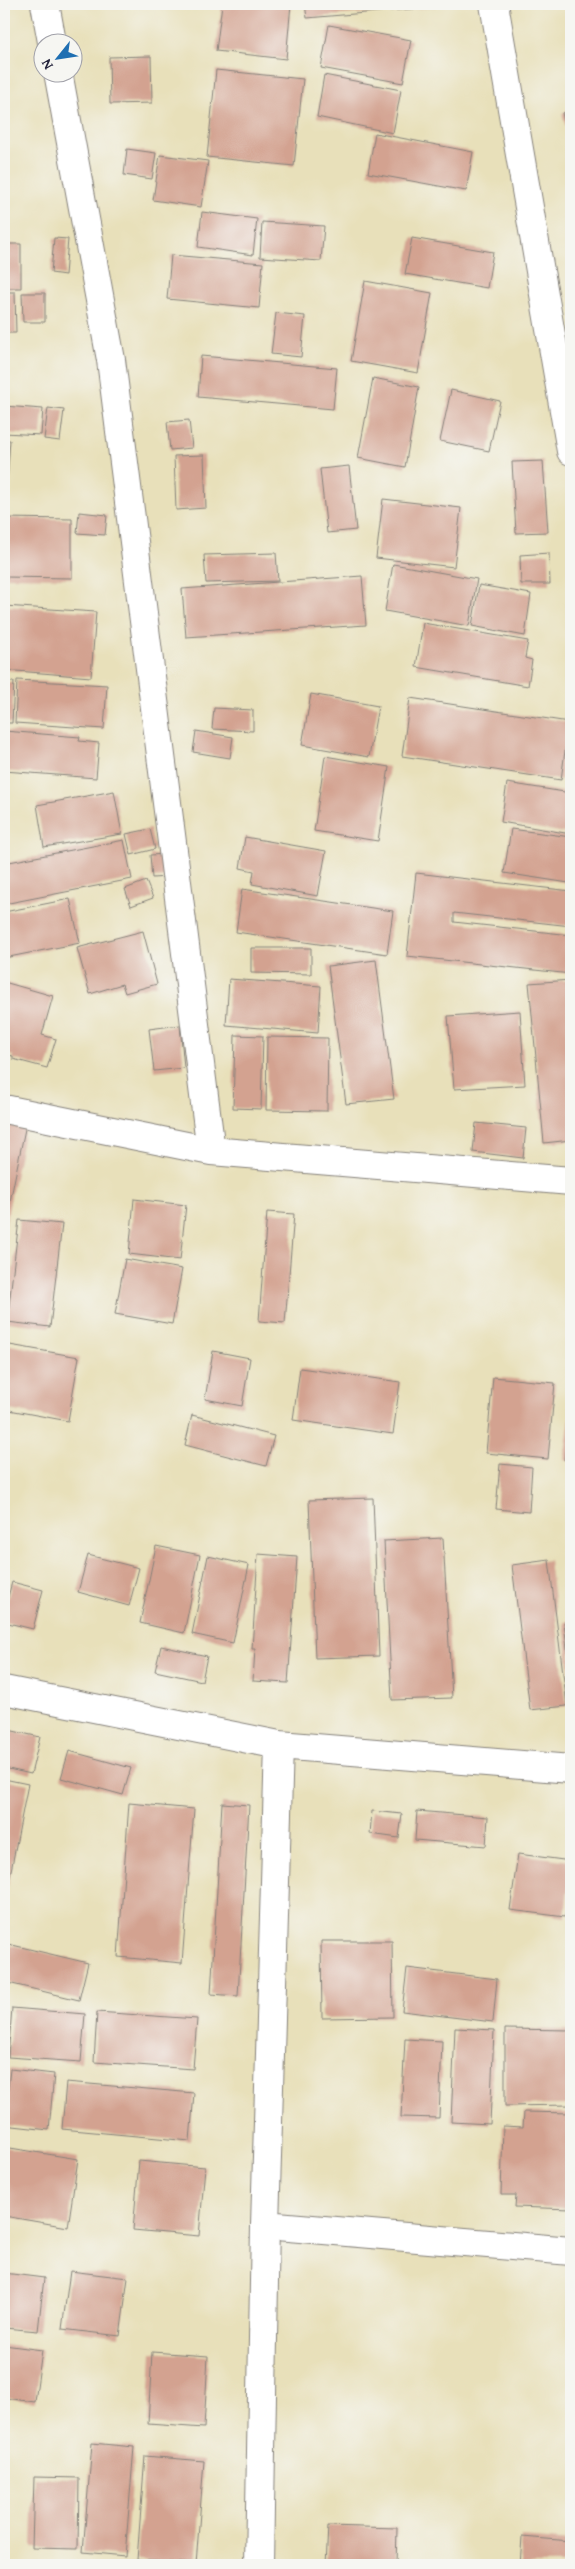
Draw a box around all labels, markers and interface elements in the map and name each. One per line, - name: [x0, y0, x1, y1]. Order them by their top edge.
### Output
- north arrow: [32, 32, 82, 82]
- text: N: [35, 55, 58, 74]

